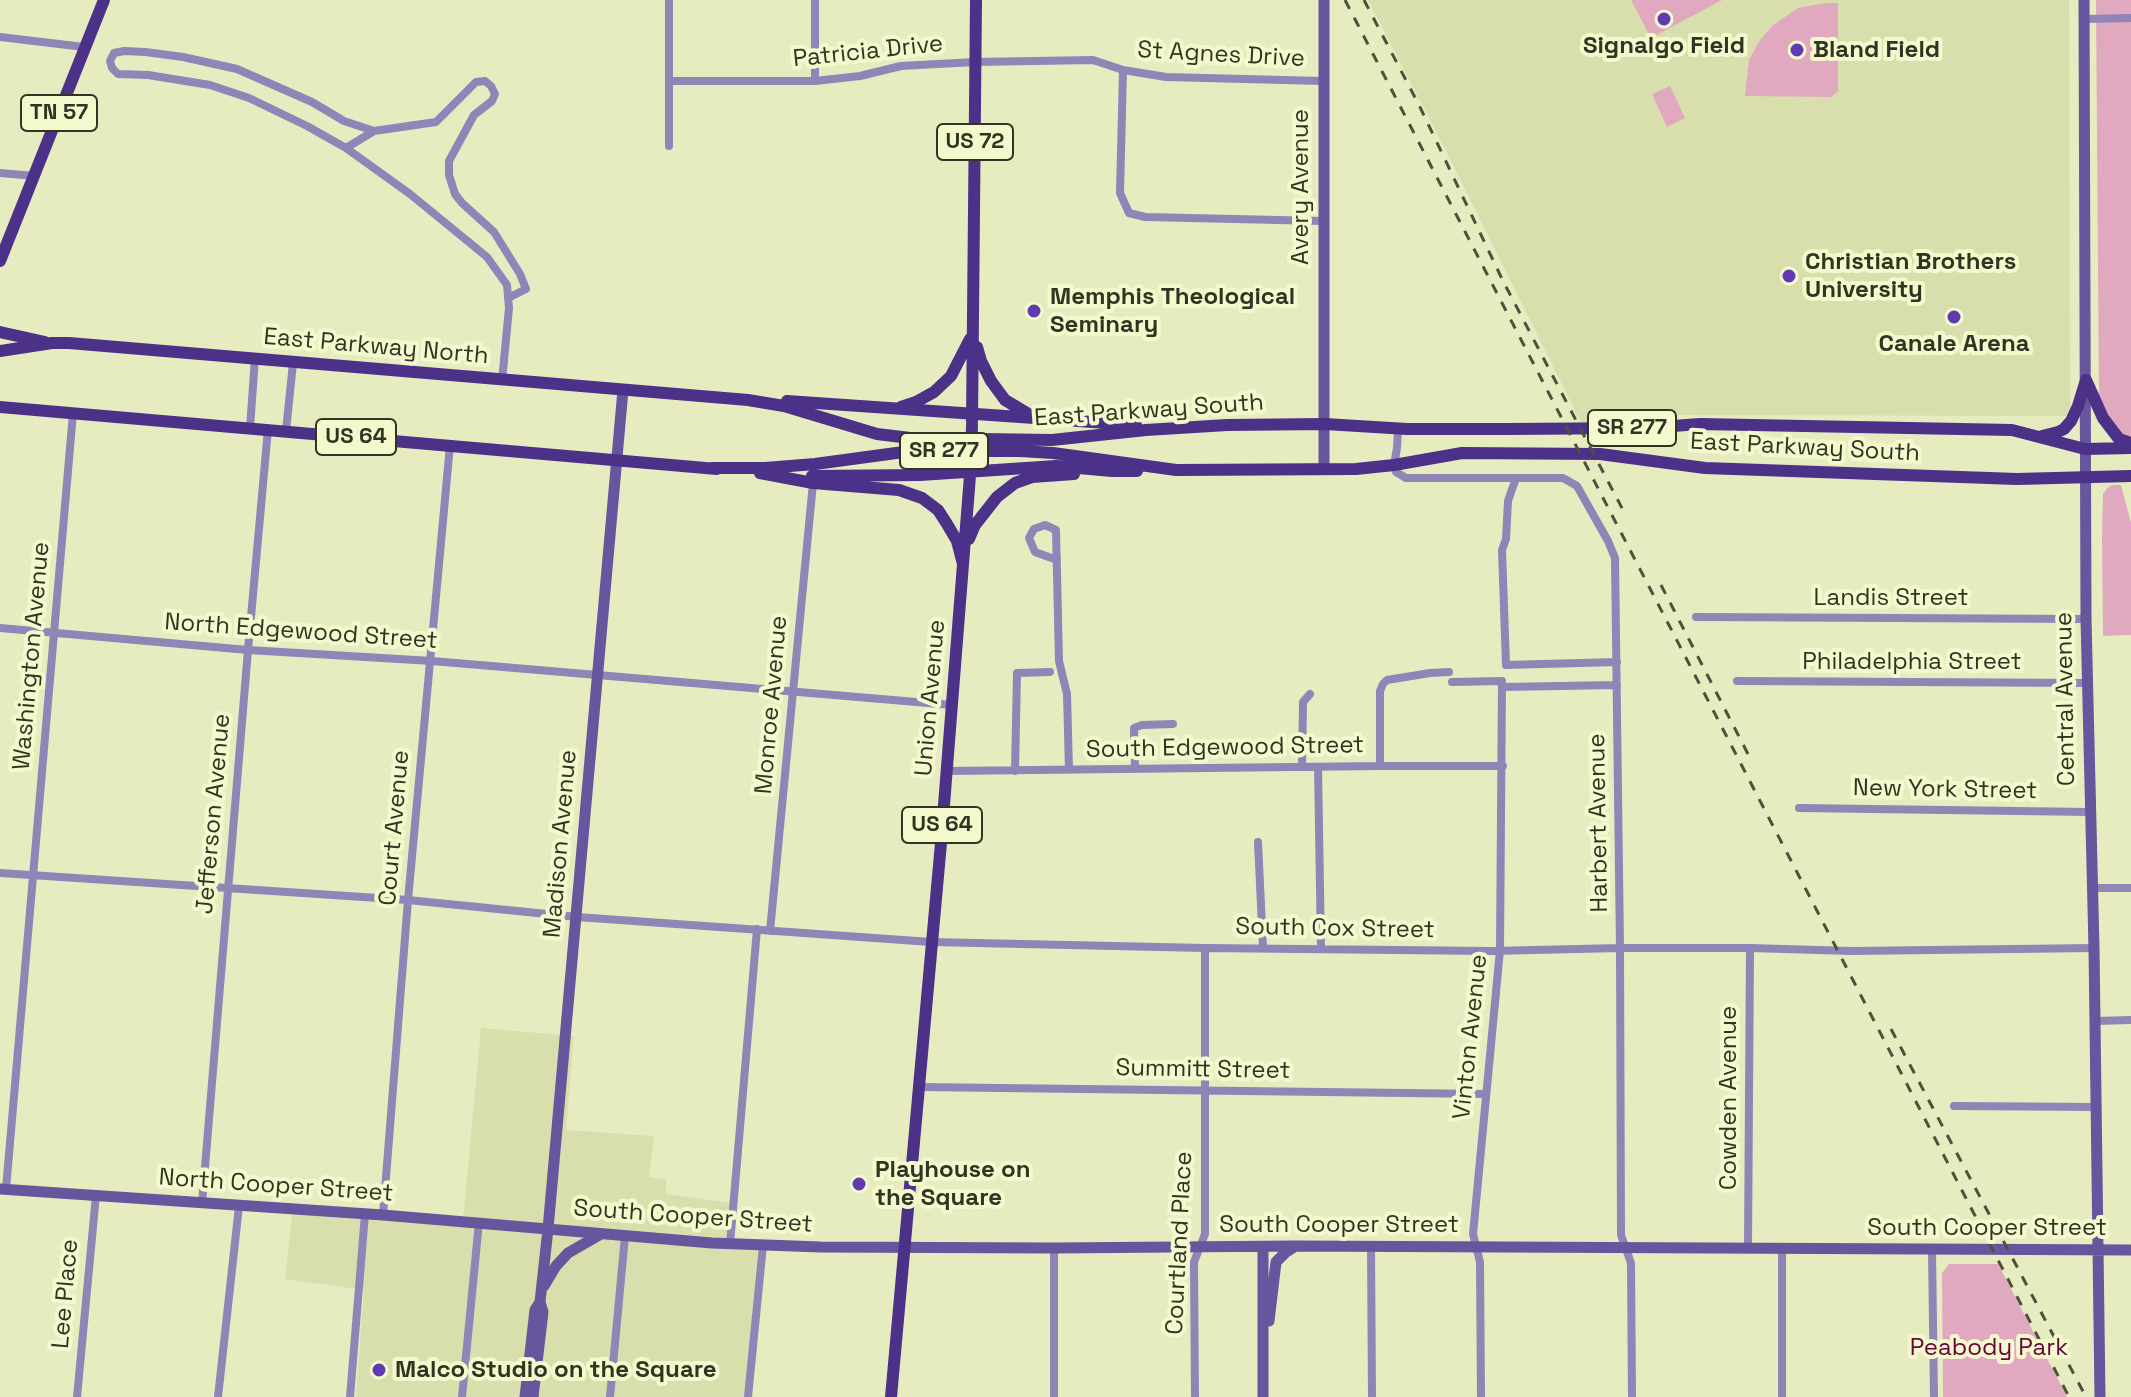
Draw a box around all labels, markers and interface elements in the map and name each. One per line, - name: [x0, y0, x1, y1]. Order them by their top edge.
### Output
- marker: Signalgo Field: [1655, 10, 1673, 28]
- street label: Patricia Drive: [791, 30, 945, 74]
- place label: Signalgo Field: [1583, 32, 1745, 60]
- street label: St Agnes Drive: [1137, 36, 1305, 74]
- place label: Bland Field: [1813, 36, 1940, 64]
- marker: Bland Field: [1788, 41, 1806, 59]
- road number: TN 57: [21, 95, 97, 131]
- street label: Avery Avenue: [1287, 109, 1315, 265]
- road number: US 72: [937, 124, 1013, 160]
- place label: Christian Brothers University: [1805, 248, 2016, 304]
- marker: Christian Brothers University: [1780, 267, 1798, 285]
- place label: Memphis Theological Seminary: [1050, 283, 1295, 339]
- marker: Memphis Theological Seminary: [1025, 302, 1043, 320]
- marker: Canale Arena: [1945, 308, 1963, 326]
- street label: East Parkway North: [262, 323, 490, 371]
- place label: Canale Arena: [1878, 330, 2030, 358]
- street label: East Parkway South: [1033, 389, 1265, 433]
- road number: SR 277: [1588, 410, 1676, 446]
- road number: US 64: [316, 419, 396, 455]
- street label: East Parkway South: [1689, 428, 1921, 468]
- road number: SR 277: [900, 433, 988, 469]
- street label: Washington Avenue: [8, 541, 56, 771]
- street label: Landis Street: [1813, 584, 1969, 612]
- street label: North Edgewood Street: [163, 608, 439, 656]
- street label: Central Avenue: [2050, 612, 2082, 786]
- street label: Monroe Avenue: [750, 615, 794, 795]
- street label: Union Avenue: [910, 619, 952, 777]
- street label: Philadelphia Street: [1802, 648, 2022, 676]
- street label: Jefferson Avenue: [191, 713, 237, 915]
- street label: South Edgewood Street: [1086, 731, 1364, 765]
- street label: Harbert Avenue: [1583, 733, 1615, 913]
- street label: Court Avenue: [374, 749, 416, 907]
- street label: Madison Avenue: [538, 749, 584, 939]
- street label: New York Street: [1853, 774, 2037, 806]
- road number: US 64: [902, 807, 982, 843]
- street label: South Cox Street: [1235, 913, 1435, 945]
- street label: Vinton Avenue: [1448, 953, 1494, 1121]
- street label: Cowden Avenue: [1715, 1006, 1743, 1190]
- street label: Summitt Street: [1115, 1054, 1291, 1086]
- street label: Courtland Place: [1161, 1151, 1199, 1335]
- place label: Playhouse on the Square: [875, 1156, 1030, 1212]
- street label: North Cooper Street: [158, 1163, 394, 1209]
- marker: Playhouse on the Square: [850, 1175, 868, 1193]
- street label: South Cooper Street: [573, 1194, 813, 1240]
- street label: South Cooper Street: [1219, 1211, 1459, 1239]
- street label: South Cooper Street: [1867, 1214, 2107, 1242]
- street label: Lee Place: [47, 1238, 85, 1350]
- park label: Peabody Park: [1910, 1334, 2068, 1362]
- place label: Malco Studio on the Square: [395, 1356, 717, 1384]
- marker: Malco Studio on the Square: [370, 1361, 388, 1379]

